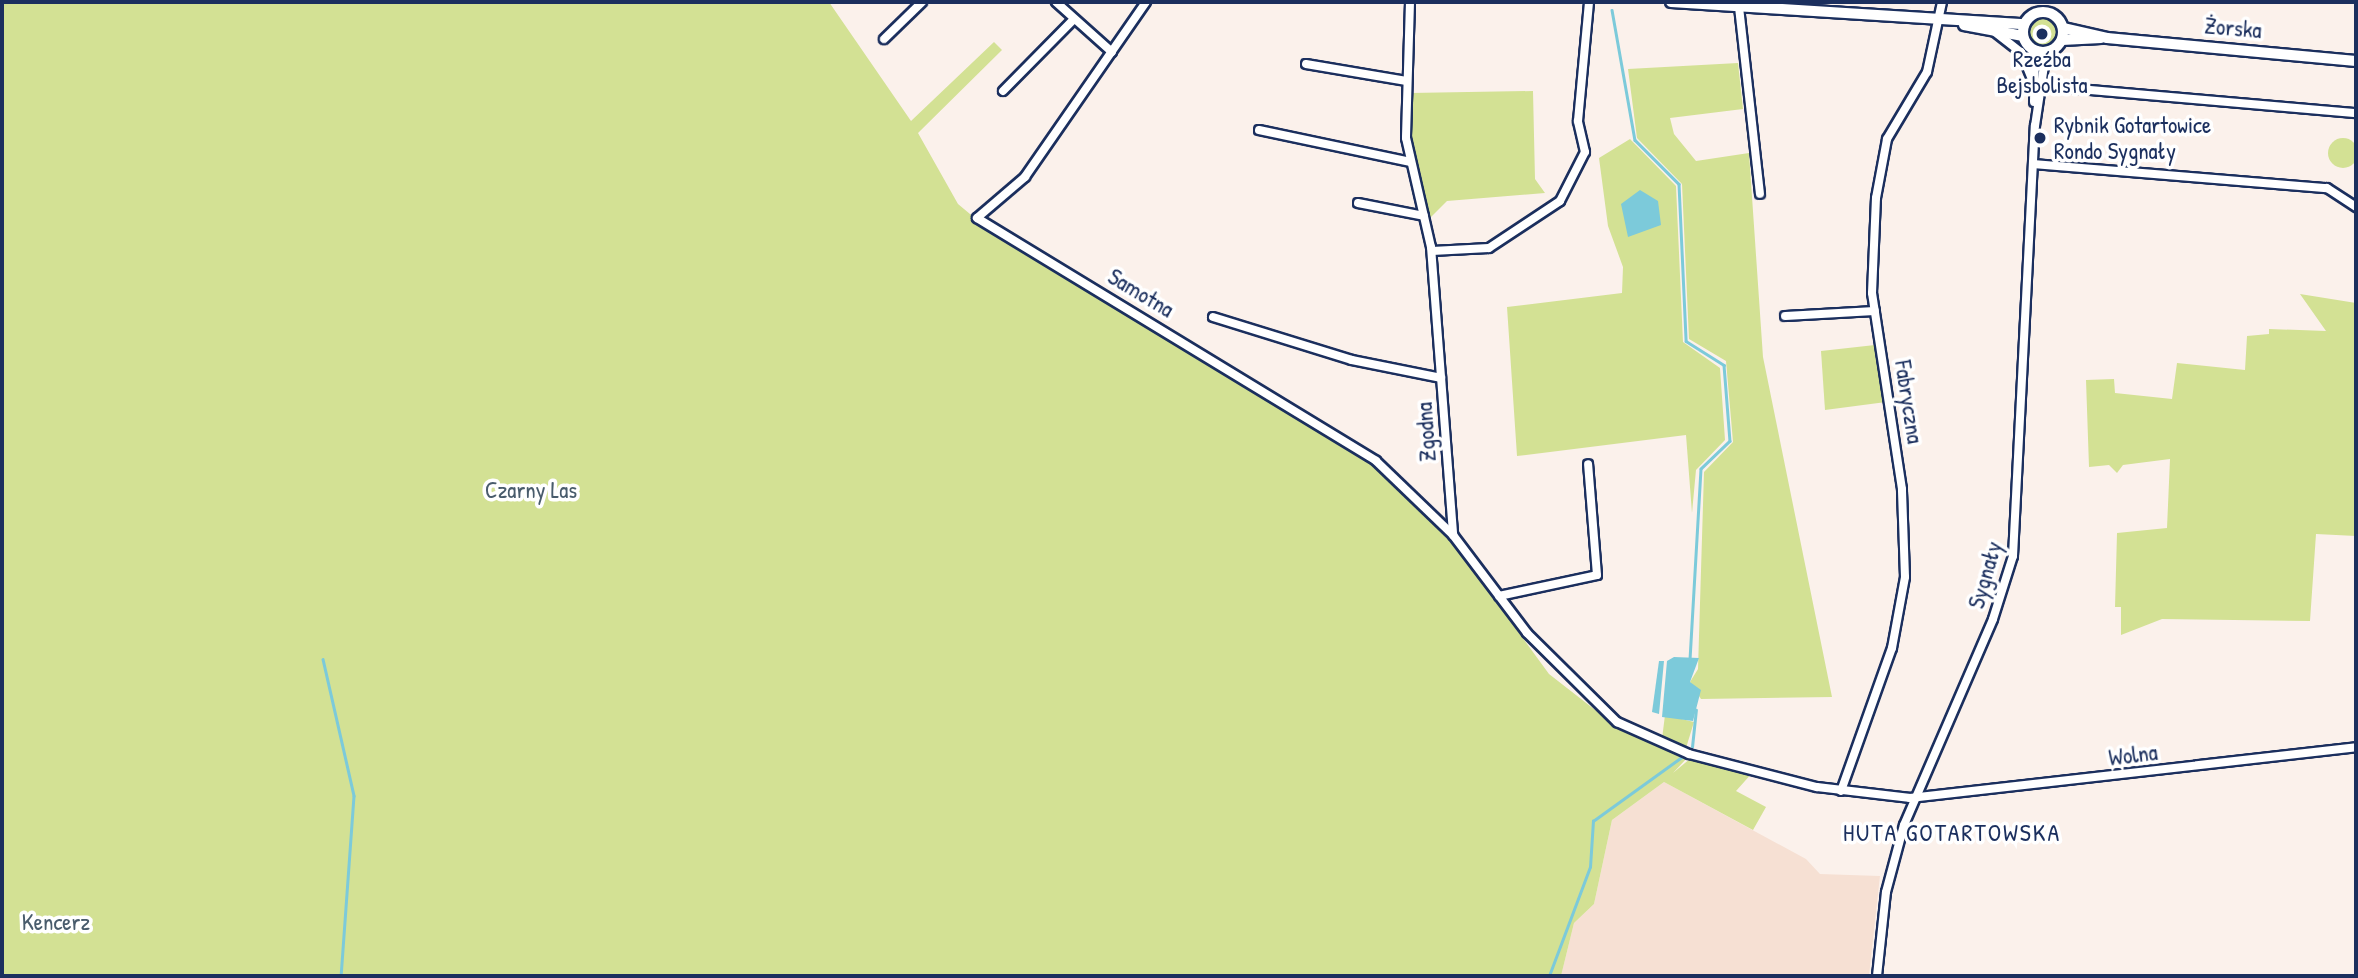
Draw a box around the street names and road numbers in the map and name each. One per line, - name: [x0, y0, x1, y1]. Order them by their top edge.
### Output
- street label: Żorska: [2203, 12, 2263, 44]
- street label: Samotna: [1103, 263, 1179, 323]
- street label: Fabryczna: [1889, 358, 1929, 446]
- street label: Zgodna: [1410, 401, 1442, 463]
- street label: Sygnały: [1962, 538, 2008, 612]
- street label: Wolna: [2107, 738, 2159, 772]

